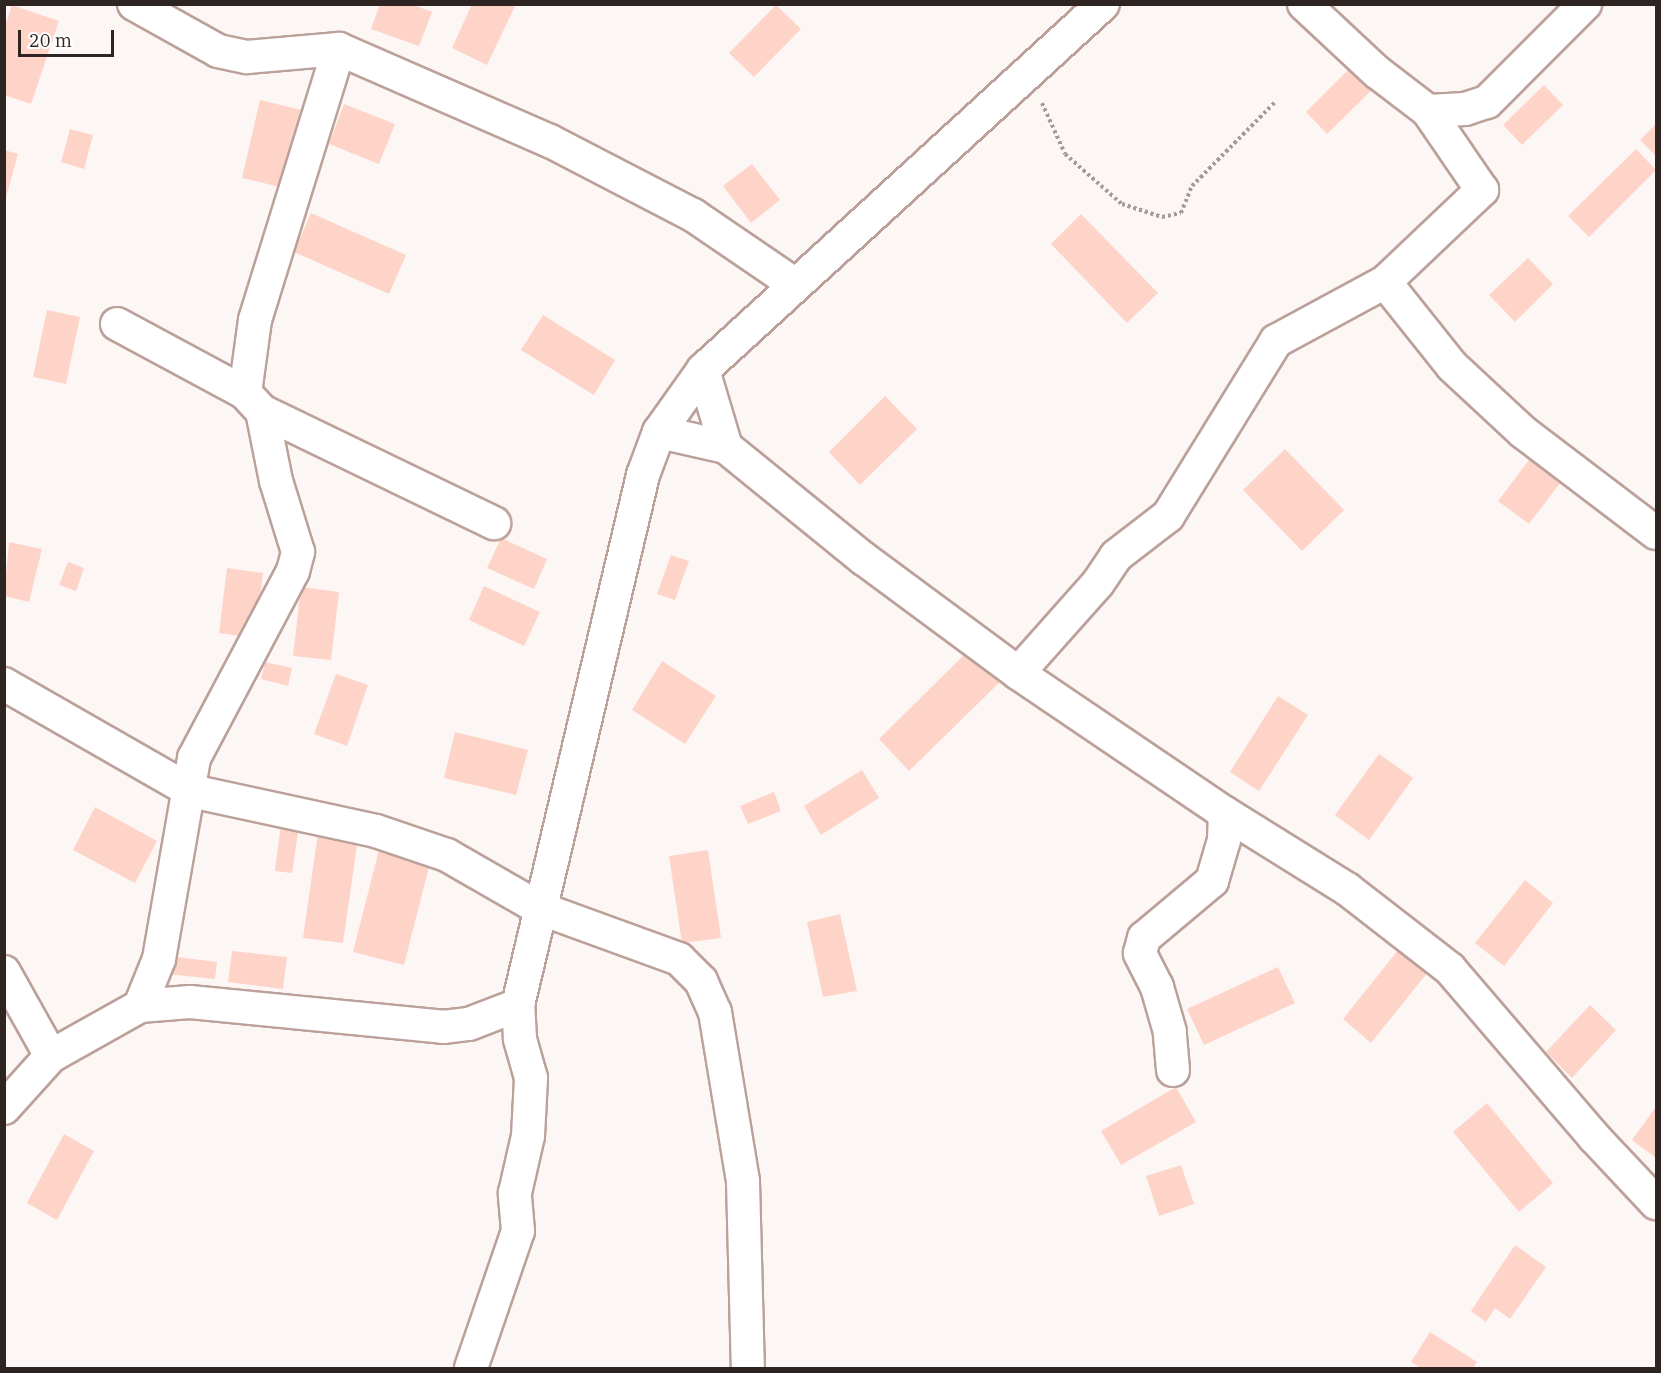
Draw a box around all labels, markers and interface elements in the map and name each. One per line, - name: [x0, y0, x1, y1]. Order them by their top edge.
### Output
- scale bar: [21, 18, 117, 56]
- text: 20 m: [29, 29, 72, 52]

